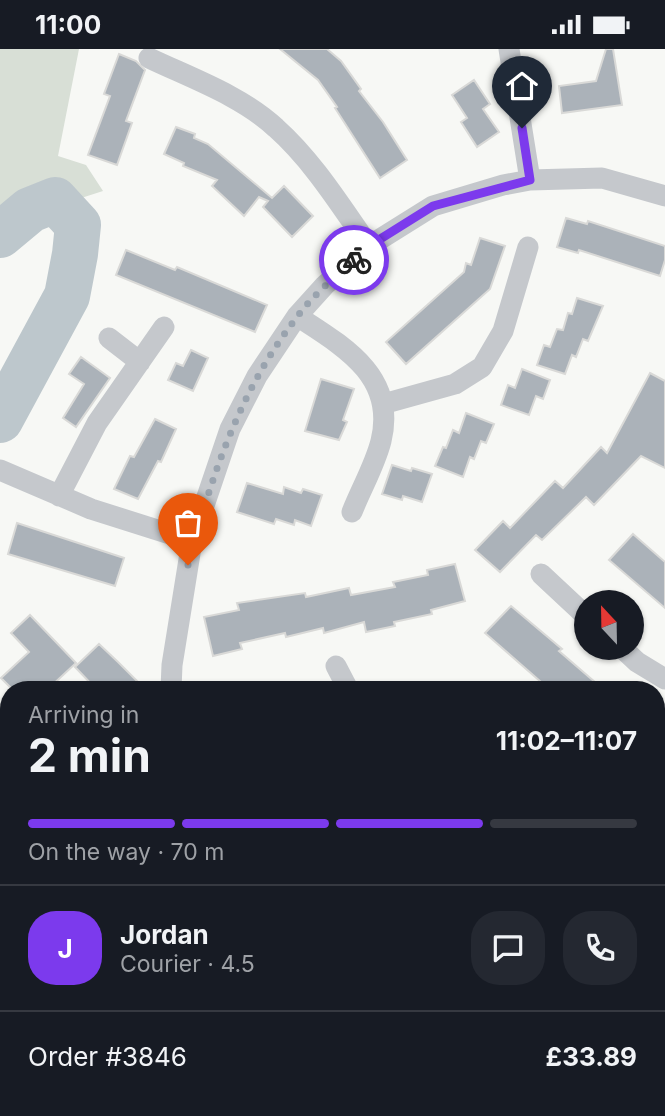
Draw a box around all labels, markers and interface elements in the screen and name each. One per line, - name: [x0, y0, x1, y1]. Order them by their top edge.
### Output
- text: 11:00: [35, 9, 101, 40]
- pin: [492, 56, 552, 128]
- icon: home: [503, 67, 541, 105]
- courier: [319, 225, 389, 295]
- icon: bike: [335, 241, 373, 279]
- pin: [158, 493, 218, 565]
- icon: bag: [169, 504, 207, 542]
- north arrow: [574, 590, 644, 660]
- map controls: [574, 590, 644, 660]
- text: Arriving in: [28, 701, 139, 729]
- text: 11:02–11:07: [496, 725, 637, 756]
- text: 2 min: [28, 727, 151, 783]
- text: On the way · 70 m: [28, 838, 224, 866]
- button: chat: [471, 911, 545, 985]
- button: phone: [563, 911, 637, 985]
- text: Jordan: [120, 919, 209, 950]
- text: J: [57, 933, 73, 964]
- text: Courier · 4.5: [120, 950, 255, 978]
- text: Order #3846: [28, 1041, 187, 1072]
- text: £33.89: [546, 1041, 637, 1072]

